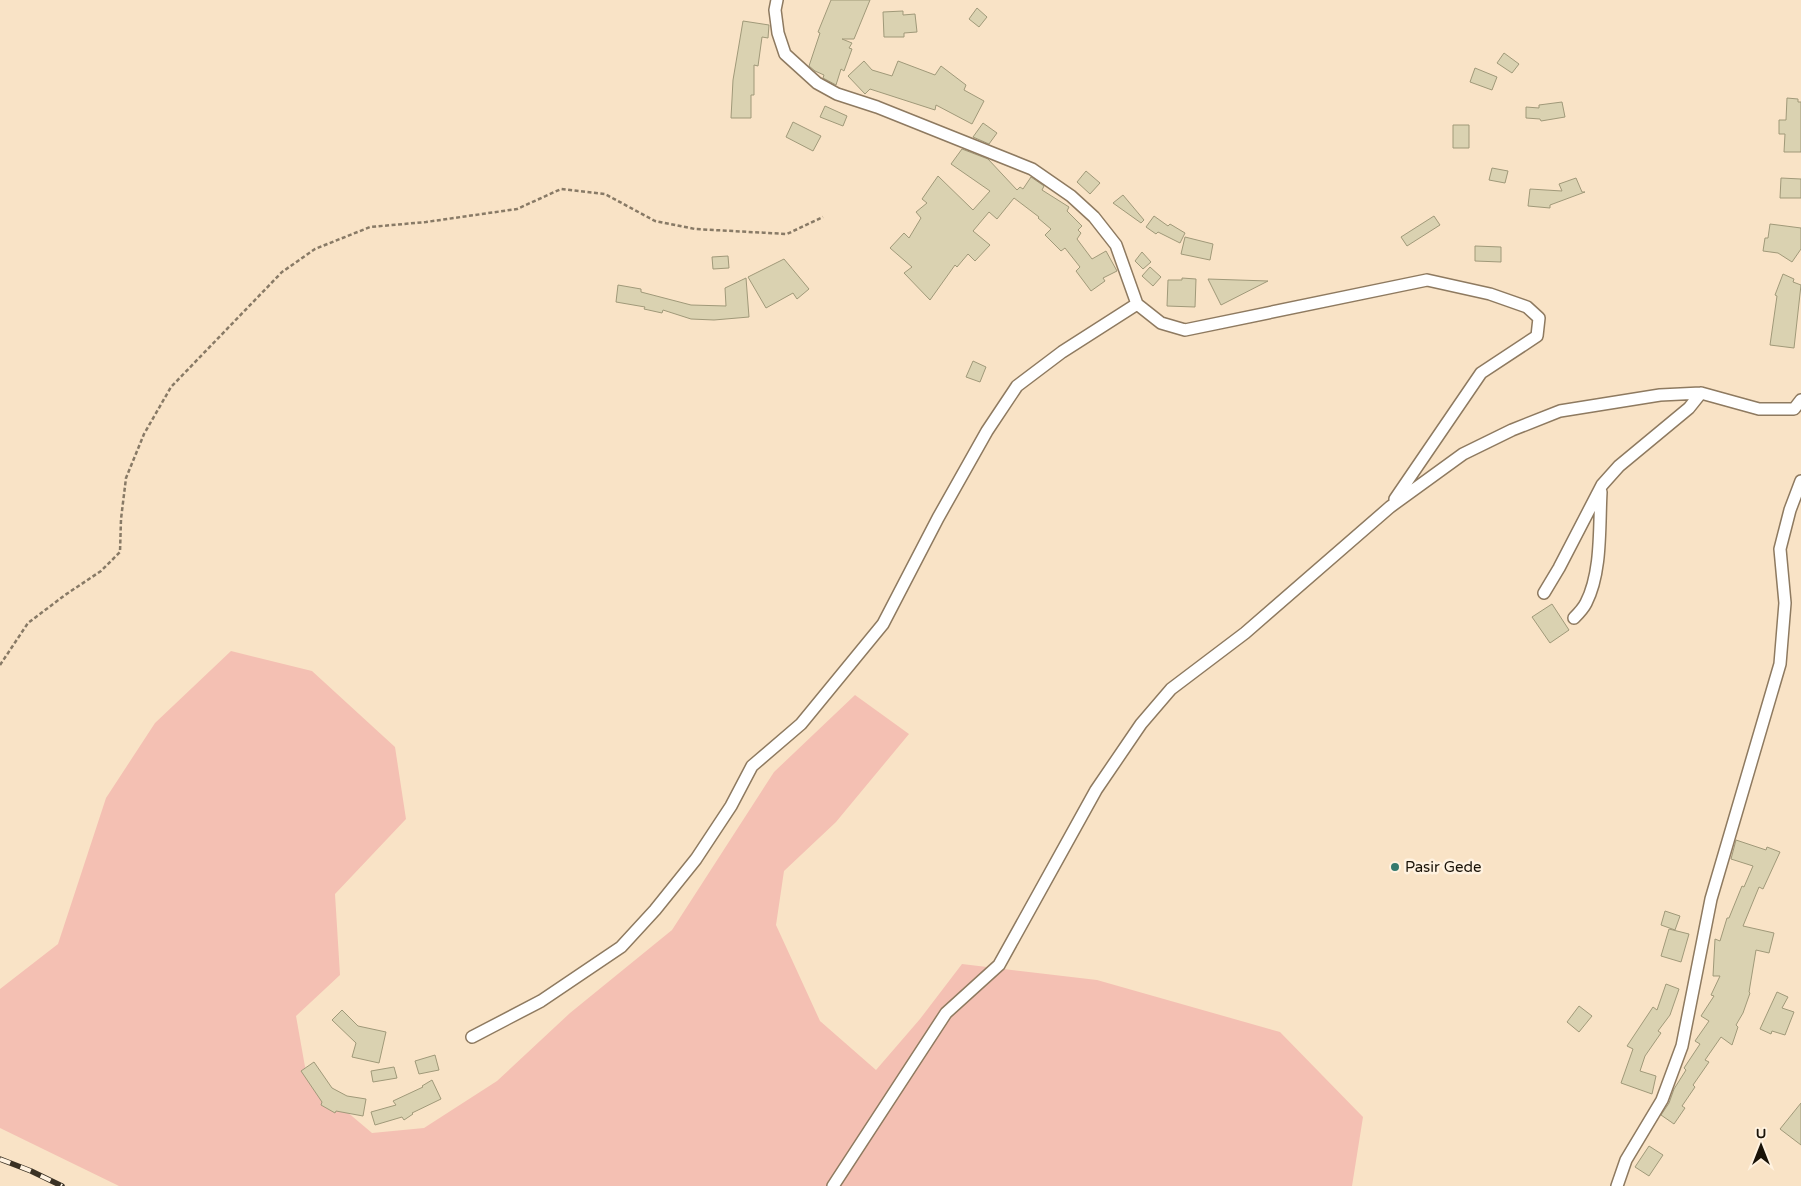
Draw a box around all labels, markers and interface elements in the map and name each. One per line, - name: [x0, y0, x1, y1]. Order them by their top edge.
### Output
- place label: Pasir Gede: [1405, 858, 1482, 876]
- marker: Pasir Gede: [1389, 861, 1401, 873]
- north arrow: [1736, 1121, 1786, 1171]
- text: U: [1756, 1125, 1766, 1142]

